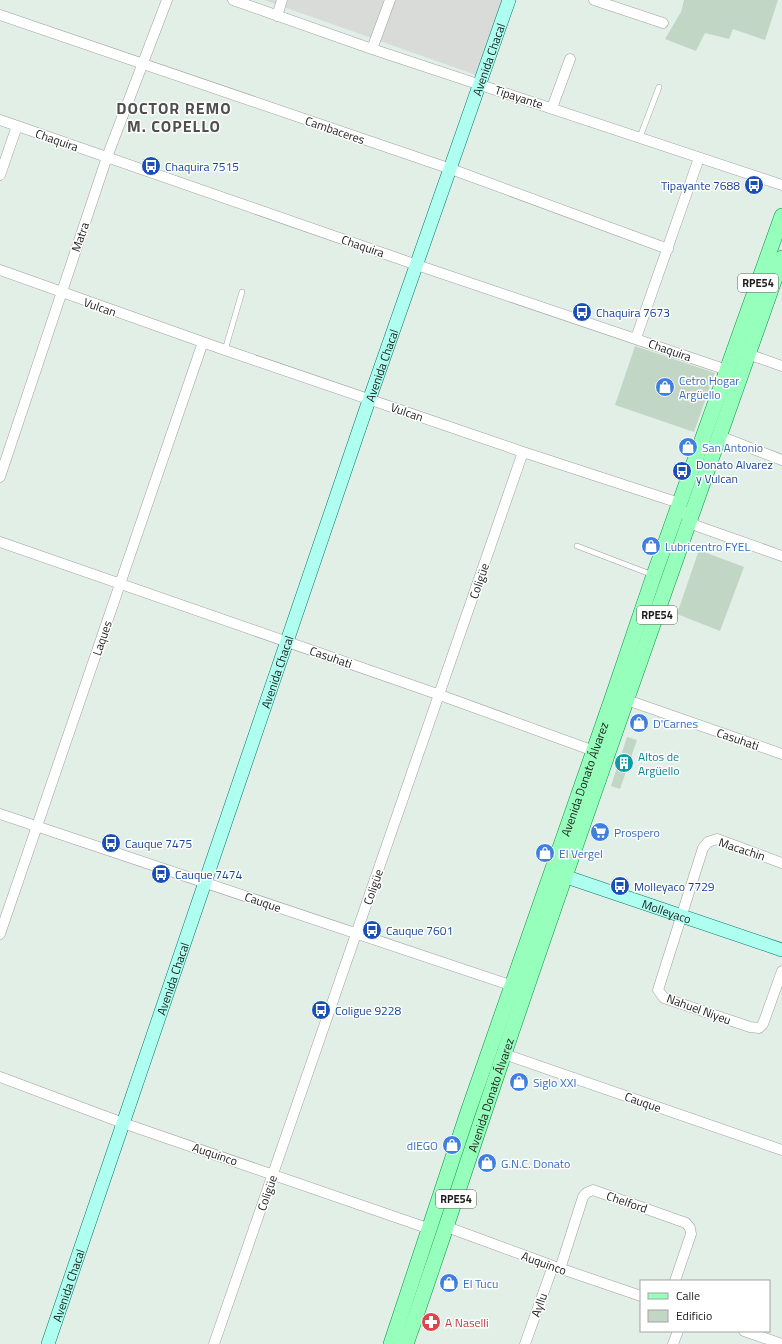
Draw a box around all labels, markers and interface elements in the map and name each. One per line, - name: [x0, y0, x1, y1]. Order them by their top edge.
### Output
- street label: Avenida Chacal: [467, 20, 510, 98]
- street label: Tipayante: [492, 80, 546, 114]
- district label: DOCTOR REMO M. COPELLO: [116, 96, 232, 138]
- street label: Cambaceres: [303, 111, 368, 149]
- street label: Chaquira: [33, 124, 81, 156]
- bus stop icon: Chaquira 7515: [140, 155, 162, 177]
- place label: Chaquira 7515: [165, 157, 239, 176]
- bus stop icon: Tipayante 7688: [743, 174, 765, 196]
- place label: Tipayante 7688: [661, 176, 740, 195]
- street label: Matra: [66, 220, 94, 254]
- street label: Chaquira: [339, 230, 387, 262]
- road number: RPE54: [738, 274, 778, 292]
- street label: Vulcan: [81, 293, 119, 321]
- bus stop icon: Chaquira 7673: [571, 301, 593, 323]
- place label: Chaquira 7673: [596, 303, 670, 322]
- street label: Avenida Chacal: [360, 326, 403, 404]
- street label: Chaquira: [646, 334, 694, 366]
- place label: Cetro Hogar Argüello: [679, 371, 739, 404]
- shop icon: Cetro Hogar Argüello: [654, 376, 676, 398]
- street label: Vulcan: [388, 398, 426, 426]
- shop icon: San Antonio: [677, 436, 699, 458]
- place label: San Antonio: [702, 438, 763, 457]
- place label: Donato Alvarez y Vulcan: [696, 455, 773, 488]
- bus stop icon: Donato Alvarez y Vulcan: [671, 460, 693, 482]
- shop icon: Lubricentro FYEL: [640, 535, 662, 557]
- place label: Lubricentro FYEL: [665, 537, 750, 556]
- street label: Coligüe: [464, 561, 494, 601]
- road number: RPE54: [637, 606, 677, 624]
- street label: Laques: [87, 617, 117, 658]
- street label: Avenida Chacal: [255, 633, 298, 711]
- street label: Casuhati: [307, 641, 355, 673]
- shop icon: D'Carnes: [628, 712, 650, 734]
- place label: D'Carnes: [653, 714, 698, 733]
- street label: Avenida Donato Álvarez: [555, 719, 613, 839]
- street label: Casuhati: [714, 723, 762, 755]
- place label: Altos de Argüello: [638, 747, 680, 780]
- building icon: Altos de Argüello: [613, 752, 635, 774]
- supermarket icon: Prospero: [589, 821, 611, 843]
- place label: Prospero: [614, 823, 660, 842]
- bus stop icon: Cauque 7475: [100, 832, 122, 854]
- street label: Macachin: [716, 833, 768, 865]
- place label: Cauque 7475: [125, 834, 192, 853]
- shop icon: El Vergel: [534, 842, 556, 864]
- place label: El Vergel: [559, 844, 603, 863]
- bus stop icon: Cauque 7474: [150, 863, 172, 885]
- place label: Cauque 7474: [175, 865, 242, 884]
- street label: Coligüe: [358, 867, 388, 907]
- bus stop icon: Molleyaco 7729: [609, 875, 631, 897]
- place label: Molleyaco 7729: [634, 877, 715, 896]
- street label: Cauque: [242, 887, 284, 917]
- street label: Molleyaco: [639, 894, 694, 928]
- bus stop icon: Cauque 7601: [361, 919, 383, 941]
- place label: Cauque 7601: [386, 921, 453, 940]
- street label: Avenida Chacal: [151, 940, 193, 1018]
- street label: Nahuel Niyeu: [664, 989, 734, 1029]
- bus stop icon: Coligue 9228: [310, 999, 332, 1021]
- place label: Coligue 9228: [335, 1001, 402, 1020]
- street label: Avenida Donato Álvarez: [462, 1035, 518, 1155]
- shop icon: Siglo XXI: [508, 1071, 530, 1093]
- place label: Siglo XXI: [533, 1073, 576, 1092]
- street label: Cauque: [622, 1087, 664, 1117]
- shop icon: dIEGO: [441, 1134, 463, 1156]
- place label: dIEGO: [407, 1136, 438, 1155]
- street label: Auquinco: [190, 1137, 240, 1171]
- shop icon: G.N.C. Donato: [476, 1152, 498, 1174]
- place label: G.N.C. Donato: [501, 1154, 570, 1173]
- street label: Coligüe: [252, 1173, 282, 1213]
- street label: Chelford: [604, 1186, 650, 1218]
- road number: RPE54: [436, 1190, 476, 1208]
- street label: Avenida Chacal: [47, 1246, 89, 1324]
- street label: Auquinco: [519, 1246, 569, 1280]
- shop icon: El Tucu: [438, 1272, 460, 1294]
- place label: El Tucu: [463, 1274, 498, 1293]
- legend: [640, 1280, 770, 1332]
- text: Calle: [676, 1286, 700, 1305]
- street label: Ayllu: [526, 1290, 552, 1320]
- text: Edificio: [676, 1306, 712, 1325]
- pharmacy icon: A Naselli: [420, 1311, 442, 1333]
- place label: A Naselli: [445, 1313, 489, 1332]

